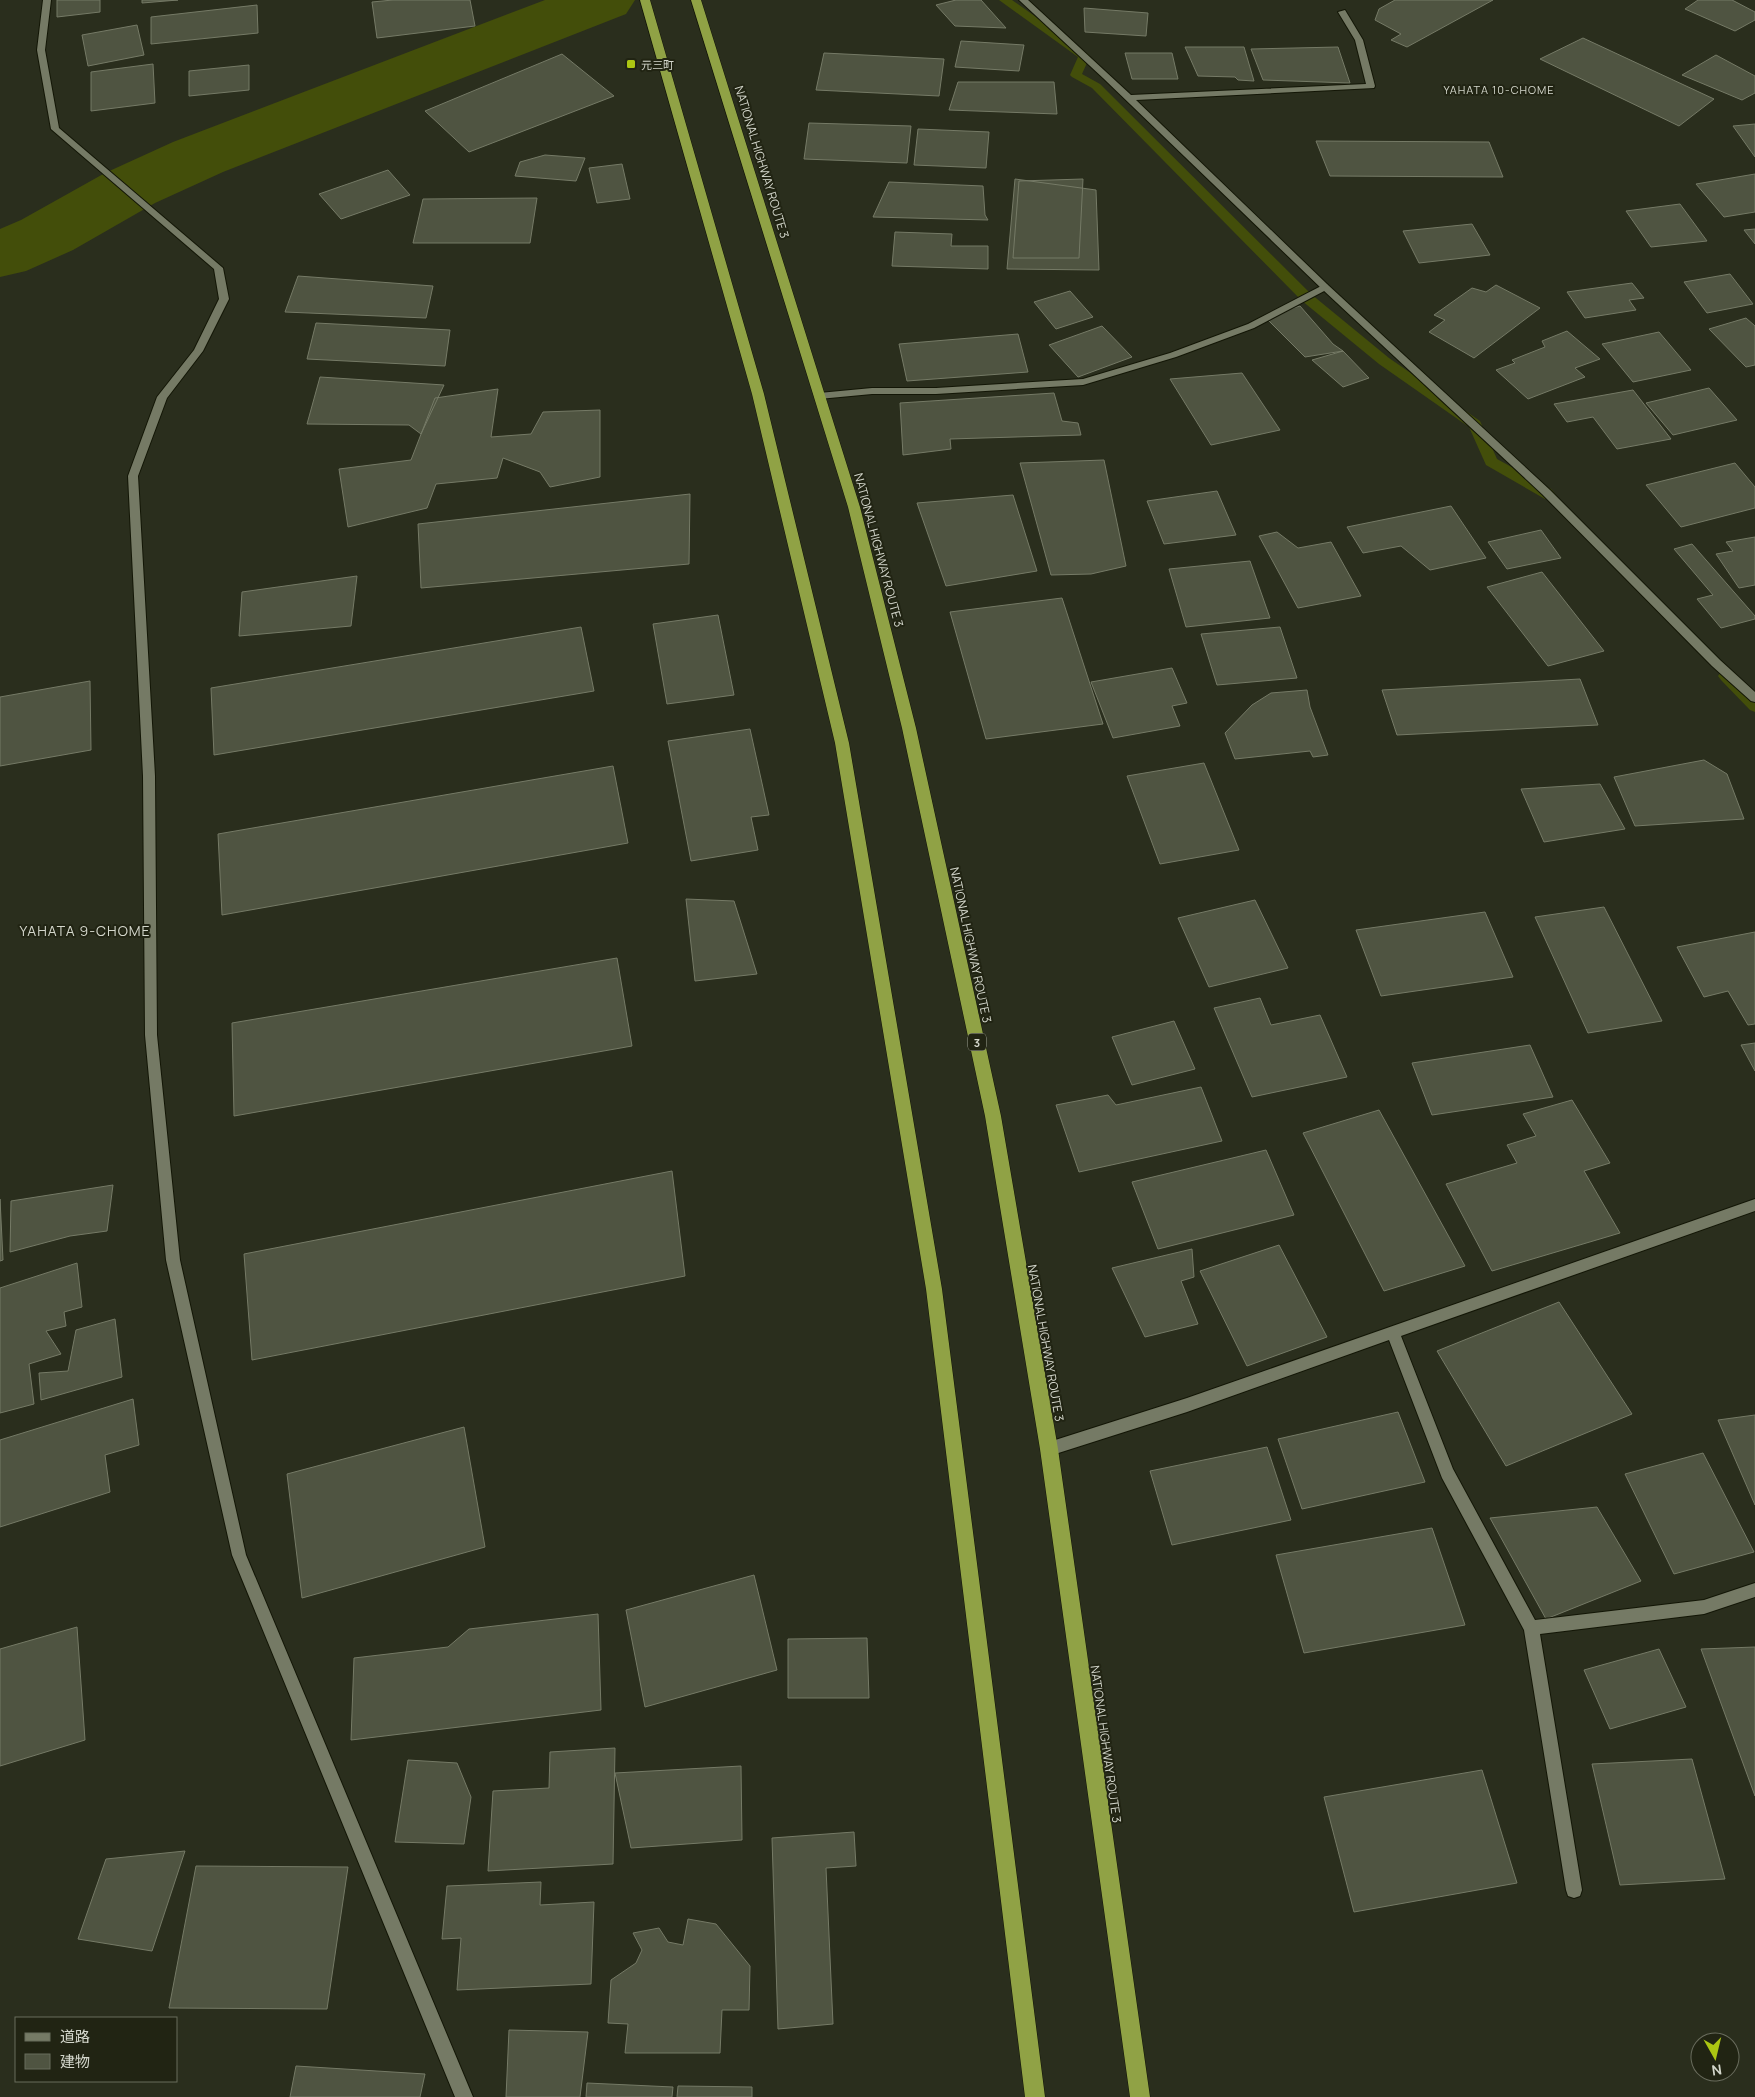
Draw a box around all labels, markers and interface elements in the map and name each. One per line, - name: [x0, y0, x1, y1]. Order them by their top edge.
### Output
- place label: 元三町: [641, 57, 674, 72]
- marker: 元三町: [625, 58, 637, 70]
- district label: YAHATA 10-CHOME: [1443, 82, 1555, 97]
- street label: NATIONAL HIGHWAY ROUTE 3: [731, 84, 793, 240]
- street label: NATIONAL HIGHWAY ROUTE 3: [850, 471, 908, 629]
- street label: NATIONAL HIGHWAY ROUTE 3: [946, 866, 996, 1024]
- district label: YAHATA 9-CHOME: [19, 921, 151, 940]
- road number: 3: [968, 1034, 986, 1050]
- street label: NATIONAL HIGHWAY ROUTE 3: [1024, 1263, 1068, 1423]
- street label: NATIONAL HIGHWAY ROUTE 3: [1087, 1664, 1125, 1824]
- legend: [15, 2017, 178, 2082]
- text: 道路: [60, 2026, 90, 2047]
- north arrow: [1690, 2032, 1740, 2082]
- text: 建物: [60, 2051, 90, 2072]
- text: N: [1711, 2060, 1723, 2080]

